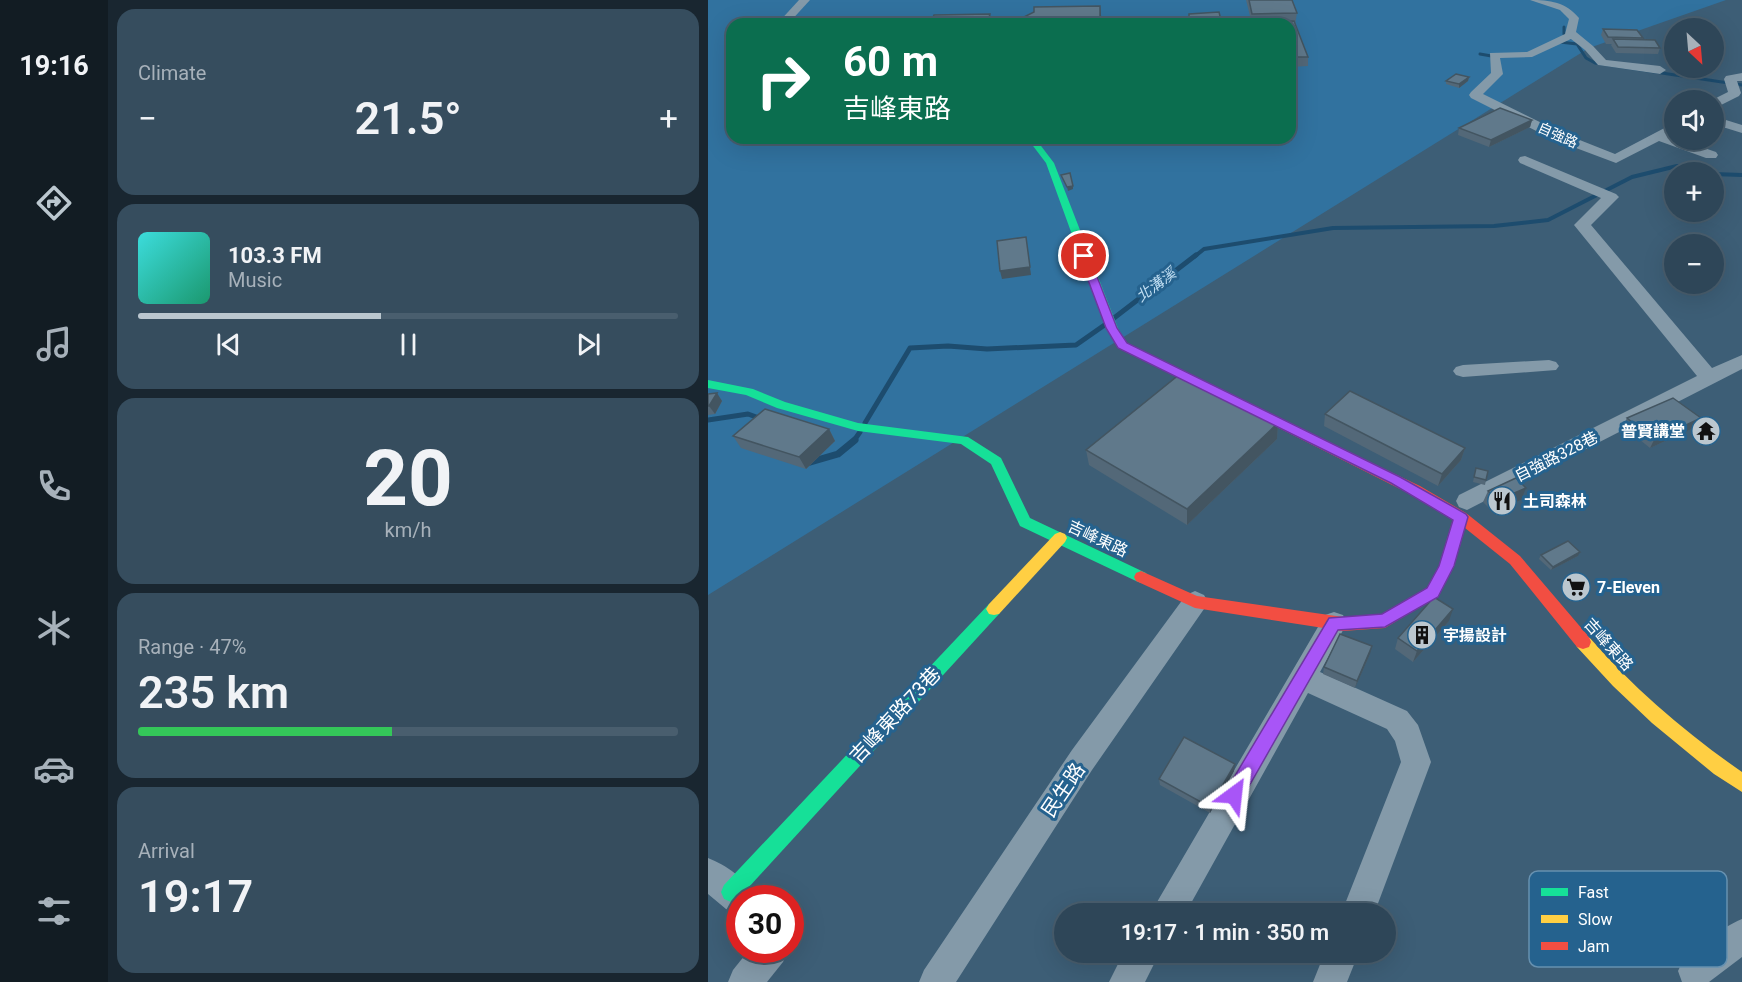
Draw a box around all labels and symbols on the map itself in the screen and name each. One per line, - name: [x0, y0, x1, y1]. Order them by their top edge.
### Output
- north arrow: [1664, 18, 1724, 78]
- street label: 自強路: [1536, 119, 1580, 151]
- pin: [1058, 230, 1109, 281]
- water label: 北溝溪: [1133, 263, 1181, 306]
- temple icon: 普賢講堂: [1690, 415, 1722, 447]
- place label: 普賢講堂: [1621, 422, 1685, 441]
- street label: 自強路328巷: [1511, 427, 1601, 486]
- restaurant icon: 土司森林: [1486, 485, 1518, 517]
- place label: 土司森林: [1523, 492, 1587, 511]
- street label: 吉峰東路: [1065, 516, 1131, 561]
- supermarket icon: 7-Eleven: [1560, 571, 1592, 603]
- place label: 7-Eleven: [1597, 578, 1660, 597]
- street label: 吉峰東路: [1580, 614, 1637, 674]
- building icon: 宇揚設計: [1406, 619, 1438, 651]
- place label: 宇揚設計: [1443, 626, 1507, 645]
- street label: 吉峰東路73巷: [844, 662, 946, 768]
- street label: 民生路: [1036, 758, 1090, 822]
- position arrow: [1202, 763, 1266, 827]
- legend: [1529, 871, 1727, 967]
- text: Fast: [1578, 883, 1609, 902]
- speed limit sign: 30: [726, 885, 804, 963]
- text: Slow: [1578, 910, 1613, 929]
- text: Jam: [1578, 937, 1610, 956]

